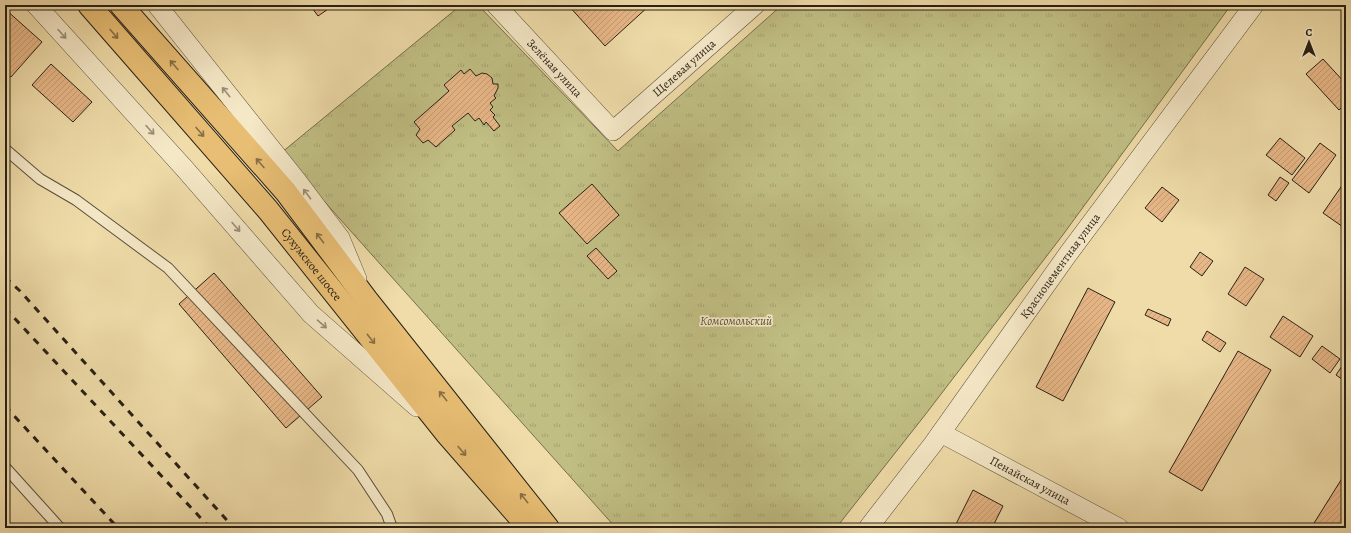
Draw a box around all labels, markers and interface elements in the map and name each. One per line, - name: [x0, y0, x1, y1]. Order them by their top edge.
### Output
- north arrow: [1289, 22, 1329, 62]
- text: С: [1306, 25, 1313, 40]
- one-way arrow: [58, 29, 67, 39]
- one-way arrow: [110, 29, 119, 40]
- street label: Зелёная улица: [523, 35, 586, 101]
- street label: Щелевая улица: [649, 35, 719, 100]
- one-way arrow: [170, 60, 179, 70]
- one-way arrow: [222, 86, 231, 97]
- one-way arrow: [145, 125, 154, 135]
- one-way arrow: [196, 127, 205, 137]
- one-way arrow: [256, 158, 265, 168]
- one-way arrow: [303, 189, 311, 200]
- street label: Красноцементная улица: [1016, 209, 1104, 322]
- one-way arrow: [232, 222, 241, 232]
- street label: Сухумское шоссе: [278, 225, 346, 304]
- one-way arrow: [316, 233, 324, 244]
- park label: Комсомольский: [700, 313, 772, 329]
- one-way arrow: [317, 320, 328, 329]
- one-way arrow: [367, 333, 376, 344]
- one-way arrow: [439, 390, 447, 401]
- one-way arrow: [457, 445, 466, 456]
- street label: Пенайская улица: [987, 453, 1074, 509]
- one-way arrow: [520, 492, 528, 503]

